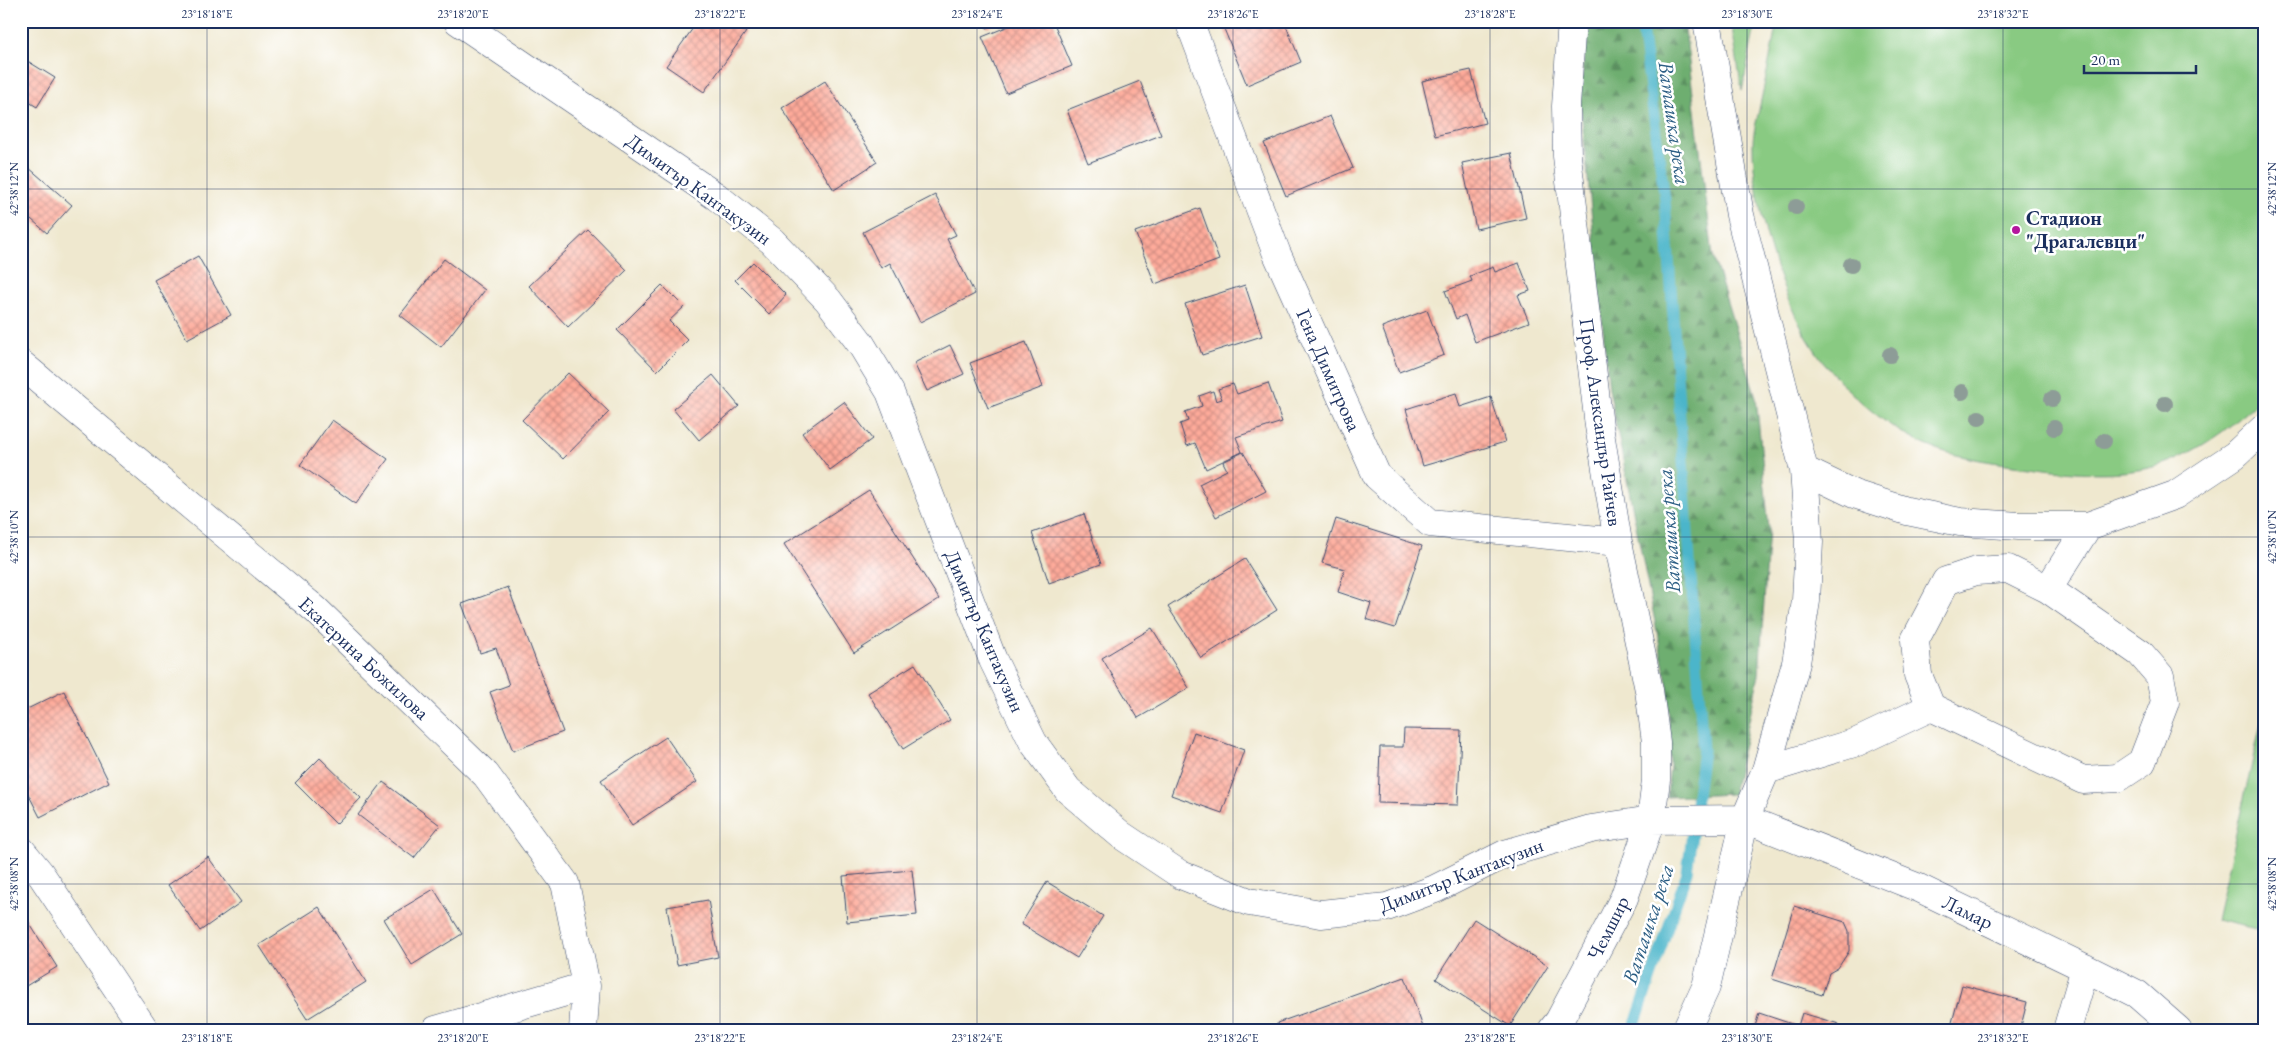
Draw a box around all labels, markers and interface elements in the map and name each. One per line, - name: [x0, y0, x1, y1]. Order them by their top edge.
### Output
- text: 23°18'18"E: [181, 6, 233, 22]
- text: 23°18'20"E: [437, 6, 489, 22]
- text: 23°18'22"E: [694, 6, 746, 22]
- text: 23°18'24"E: [951, 6, 1003, 22]
- text: 23°18'26"E: [1207, 6, 1259, 22]
- text: 23°18'28"E: [1464, 6, 1516, 22]
- text: 23°18'30"E: [1721, 6, 1773, 22]
- text: 23°18'32"E: [1977, 6, 2029, 22]
- scale bar: [2084, 42, 2196, 74]
- text: 20 m: [2091, 50, 2120, 69]
- water label: Ваташка река: [1652, 59, 1697, 186]
- street label: Димитър Кантакузин: [621, 127, 777, 251]
- text: 42°38'12"N: [6, 162, 22, 216]
- text: 42°38'12"N: [2264, 162, 2280, 216]
- place label: Стадион "Драгалевци": [2026, 205, 2145, 254]
- marker: Стадион "Драгалевци": [2010, 224, 2022, 236]
- street label: Гена Димитрова: [1290, 305, 1368, 435]
- street label: Проф. Александър Райчев: [1574, 316, 1628, 528]
- water label: Ваташка река: [1651, 468, 1686, 595]
- text: 42°38'10"N: [6, 510, 22, 564]
- text: 42°38'10"N: [2264, 510, 2280, 564]
- street label: Димитър Кантакузин: [939, 546, 1031, 716]
- street label: Екатерина Божилова: [293, 591, 435, 725]
- street label: Димитър Кантакузин: [1375, 832, 1547, 918]
- text: 42°38'08"N: [6, 857, 22, 911]
- text: 42°38'08"N: [2264, 857, 2280, 911]
- water label: Ваташка река: [1615, 861, 1680, 988]
- street label: Ламар: [1938, 889, 1998, 935]
- street label: Чемшир: [1581, 892, 1635, 964]
- text: 23°18'18"E: [181, 1030, 233, 1046]
- text: 23°18'20"E: [437, 1030, 489, 1046]
- text: 23°18'22"E: [694, 1030, 746, 1046]
- text: 23°18'24"E: [951, 1030, 1003, 1046]
- text: 23°18'26"E: [1207, 1030, 1259, 1046]
- text: 23°18'28"E: [1464, 1030, 1516, 1046]
- text: 23°18'30"E: [1721, 1030, 1773, 1046]
- text: 23°18'32"E: [1977, 1030, 2029, 1046]

